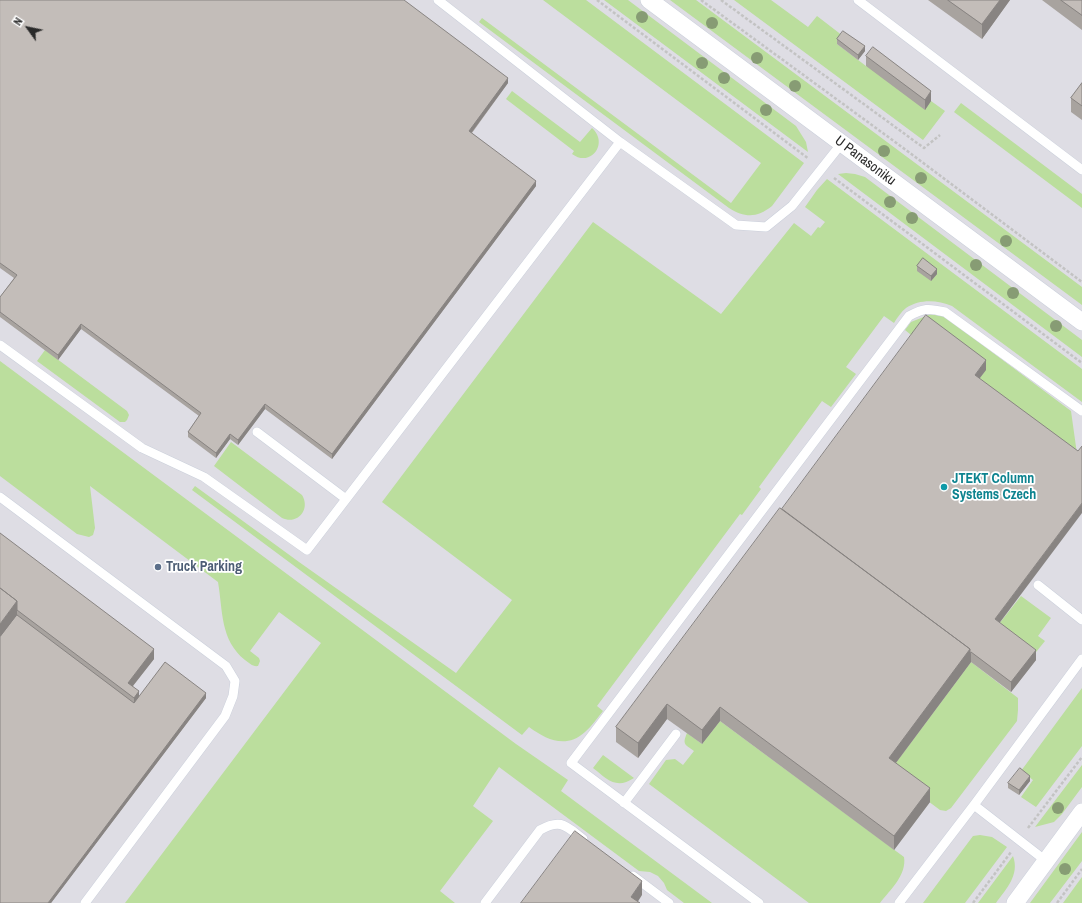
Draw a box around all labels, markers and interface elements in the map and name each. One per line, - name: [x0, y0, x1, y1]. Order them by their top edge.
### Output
- north arrow: [8, 8, 48, 48]
- text: N: [10, 15, 26, 28]
- street label: U Panasoniku: [831, 133, 899, 189]
- place label: JTEKT Column Systems Czech: [952, 471, 1036, 504]
- marker: JTEKT Column Systems Czech: [939, 482, 949, 492]
- place label: Truck Parking: [166, 559, 242, 575]
- marker: Truck Parking: [153, 562, 163, 572]

